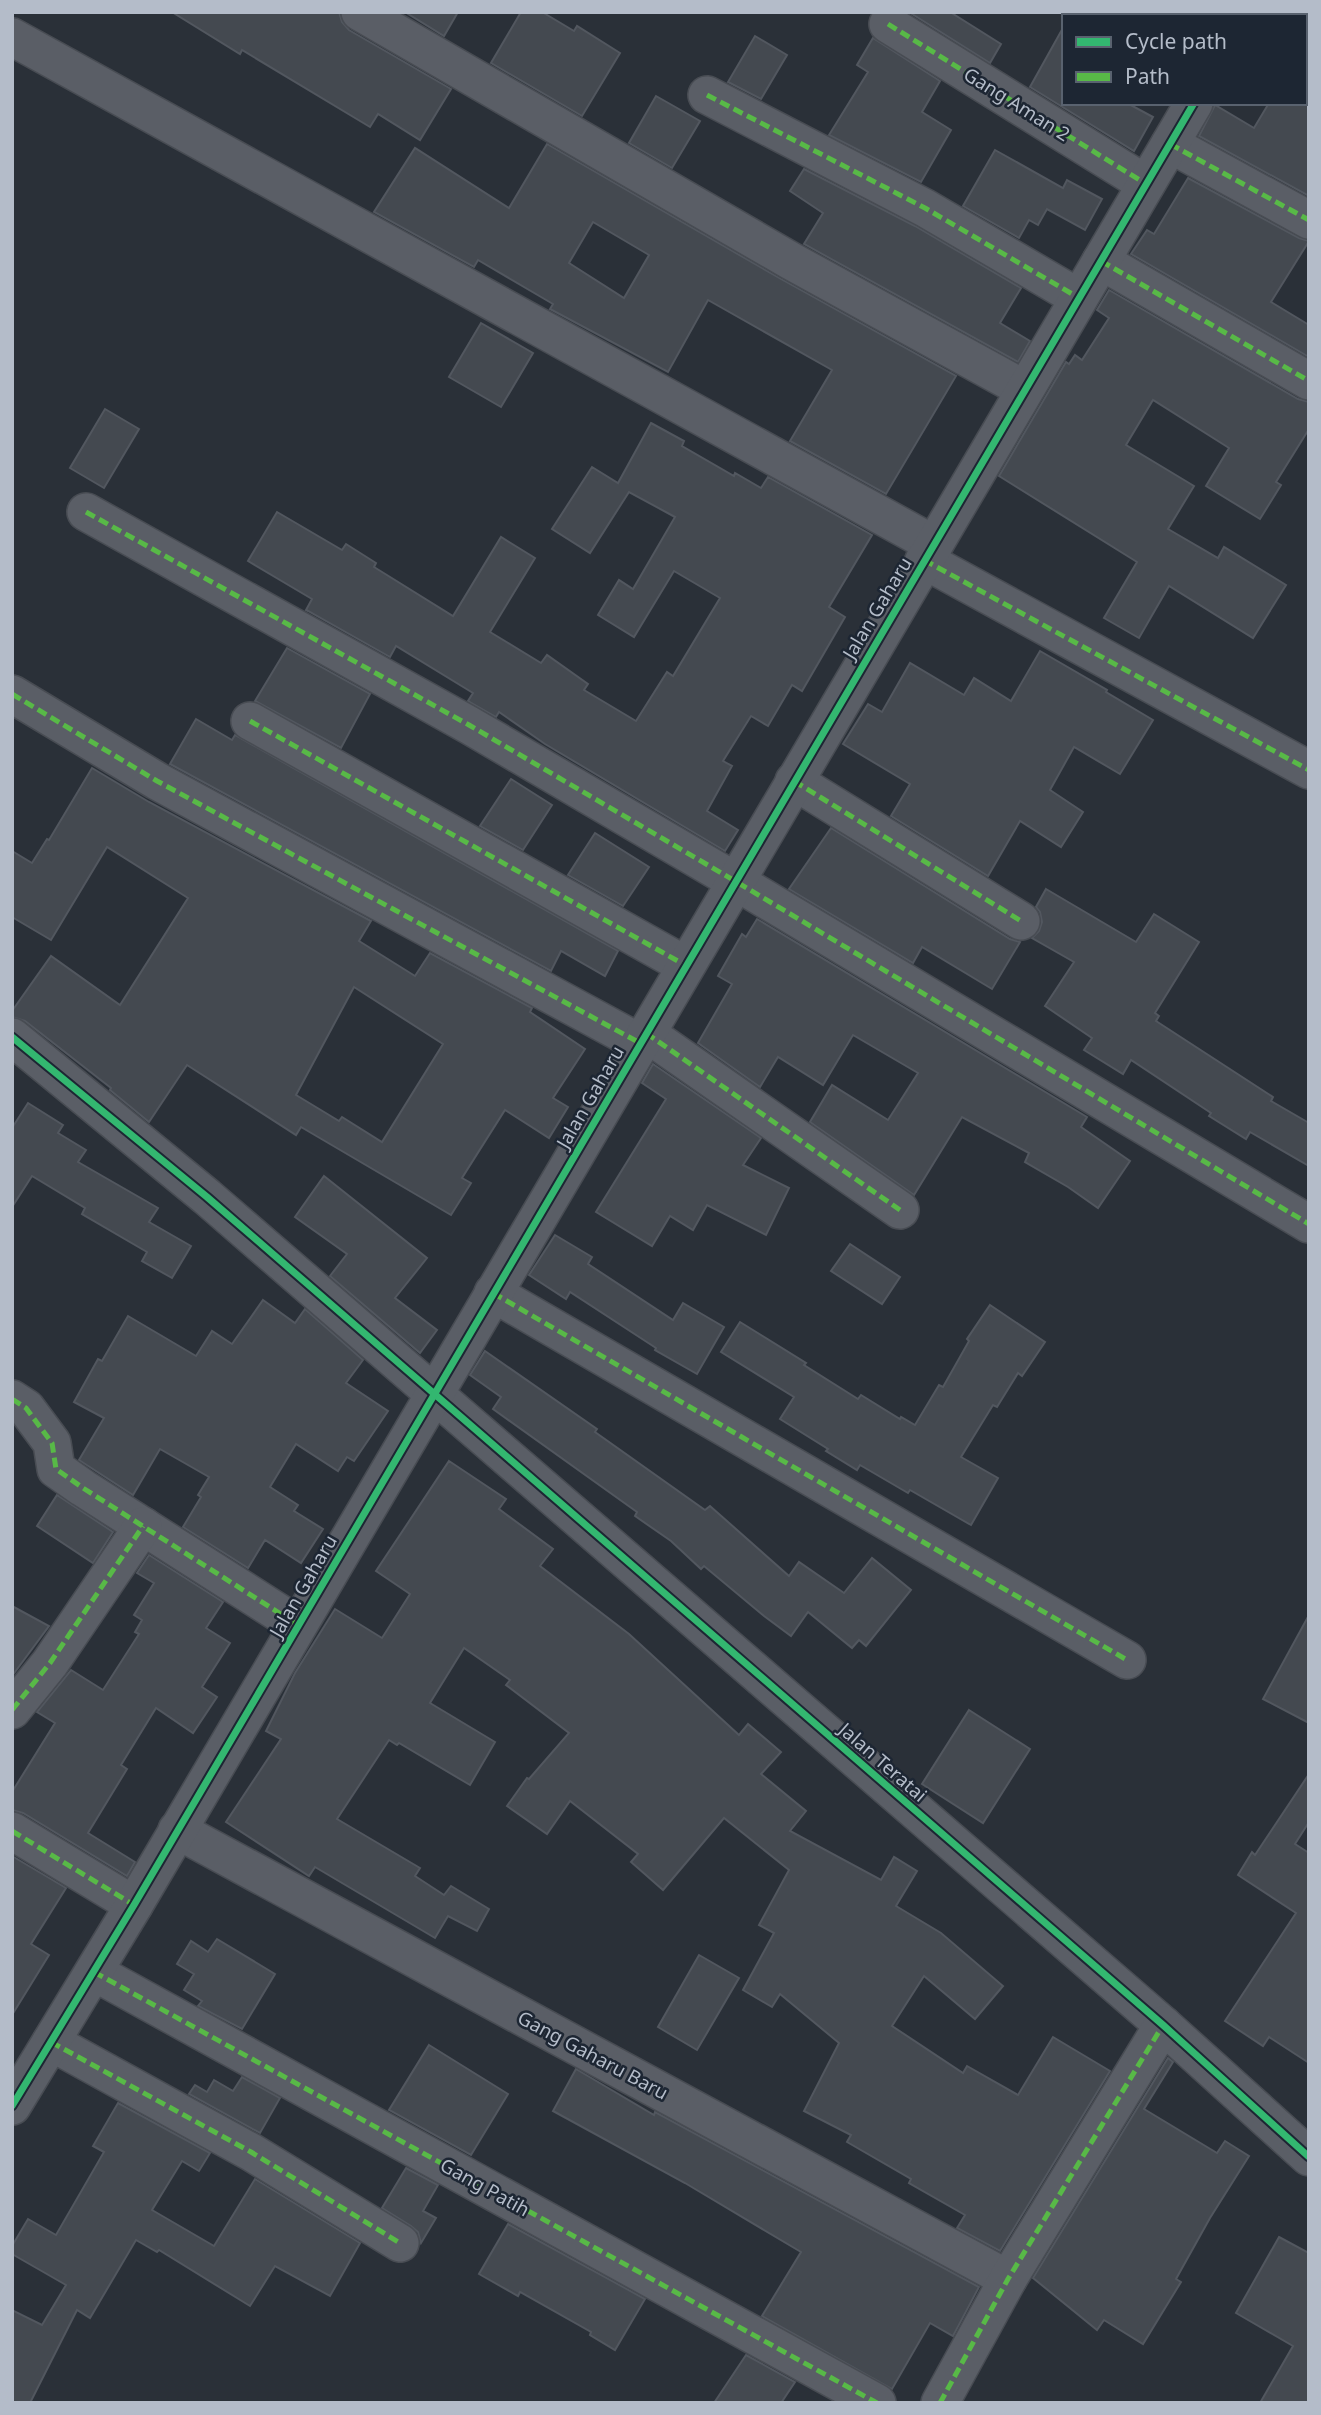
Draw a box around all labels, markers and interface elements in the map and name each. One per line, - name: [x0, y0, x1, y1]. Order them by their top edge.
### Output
- legend: [1062, 14, 1307, 105]
- text: Cycle path: [1125, 27, 1227, 55]
- street label: Gang Aman 2: [959, 61, 1075, 147]
- text: Path: [1125, 62, 1170, 90]
- street label: Jalan Gaharu: [835, 552, 918, 666]
- street label: Jalan Gaharu: [549, 1041, 630, 1155]
- street label: Jalan Gaharu: [262, 1530, 343, 1644]
- street label: Jalan Teratai: [832, 1715, 933, 1807]
- street label: Gang Gaharu Baru: [513, 2004, 673, 2106]
- street label: Gang Patih: [436, 2152, 534, 2222]

